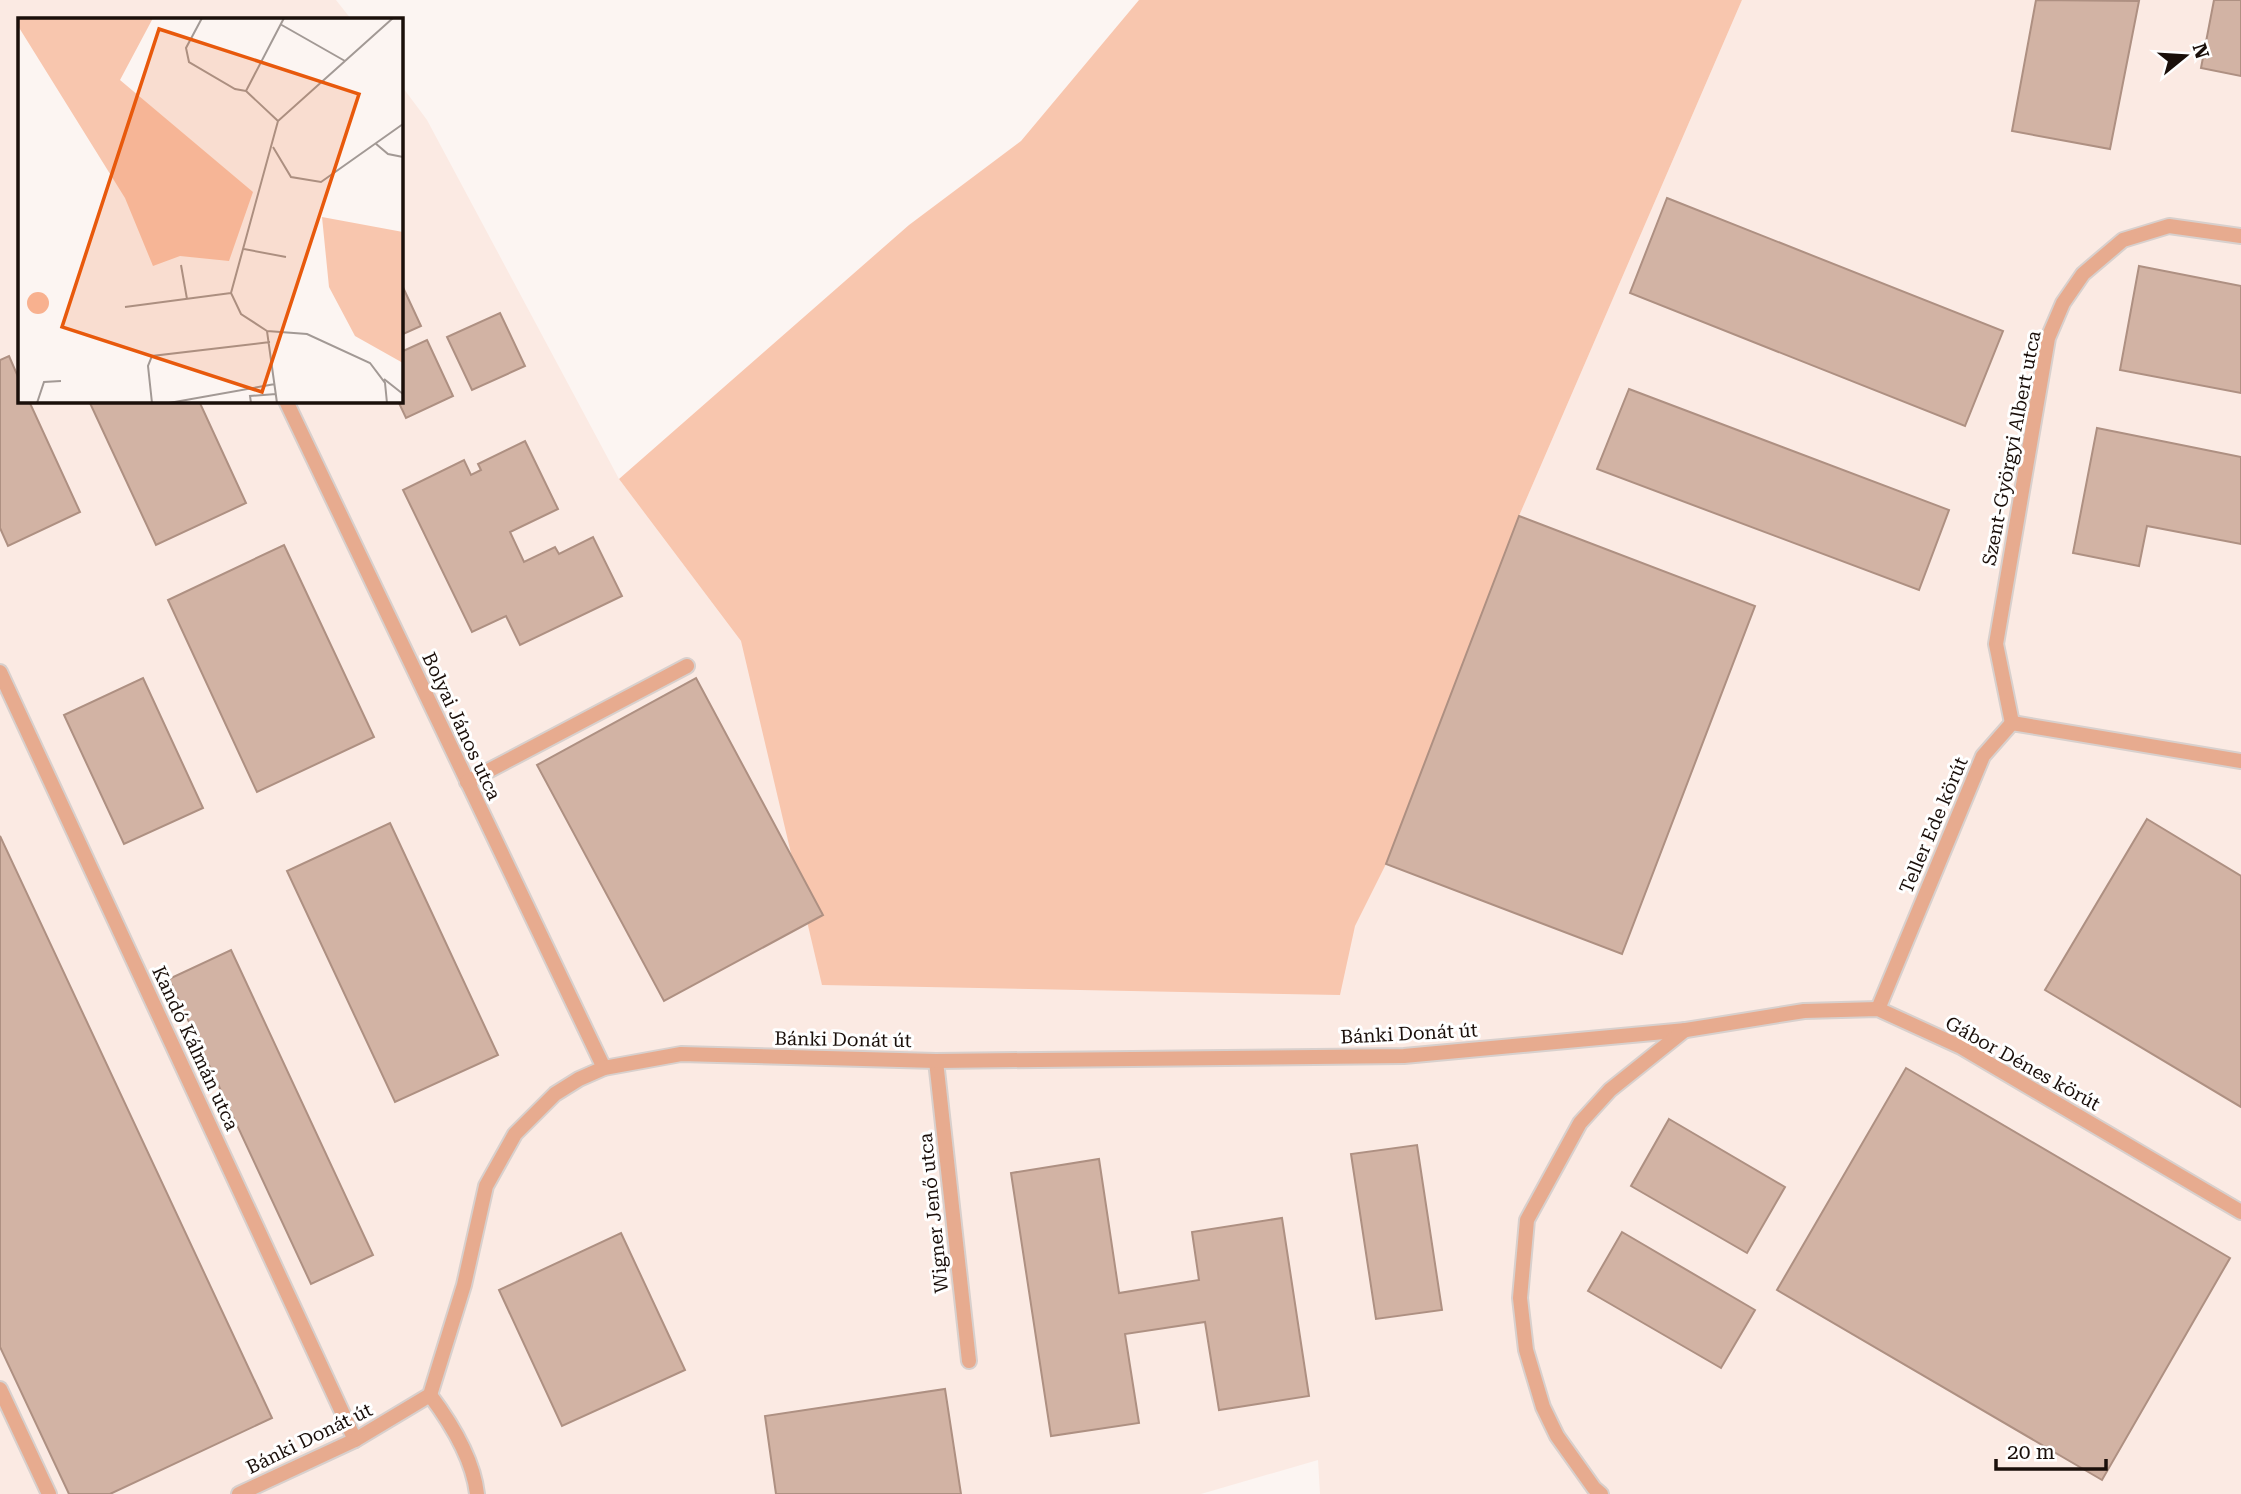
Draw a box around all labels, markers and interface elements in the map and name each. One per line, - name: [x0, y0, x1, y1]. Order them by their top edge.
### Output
- inset map: [18, 18, 402, 402]
- north arrow: [2150, 21, 2220, 91]
- text: N: [2187, 40, 2214, 62]
- street label: Szent-Györgyi Albert utca: [1977, 328, 2046, 568]
- street label: Bolyai János utca: [417, 649, 506, 804]
- street label: Teller Ede körút: [1894, 753, 1973, 897]
- street label: Kandó Kálmán utca: [147, 962, 244, 1135]
- street label: Gábor Dénes körút: [1941, 1011, 2104, 1116]
- street label: Bánki Donát út: [1340, 1018, 1478, 1049]
- street label: Bánki Donát út: [774, 1027, 912, 1052]
- street label: Wigner Jenő utca: [914, 1131, 953, 1294]
- street label: Bánki Donát út: [242, 1398, 376, 1479]
- scale bar: [1996, 1428, 2106, 1472]
- text: 20 m: [2007, 1440, 2055, 1464]

